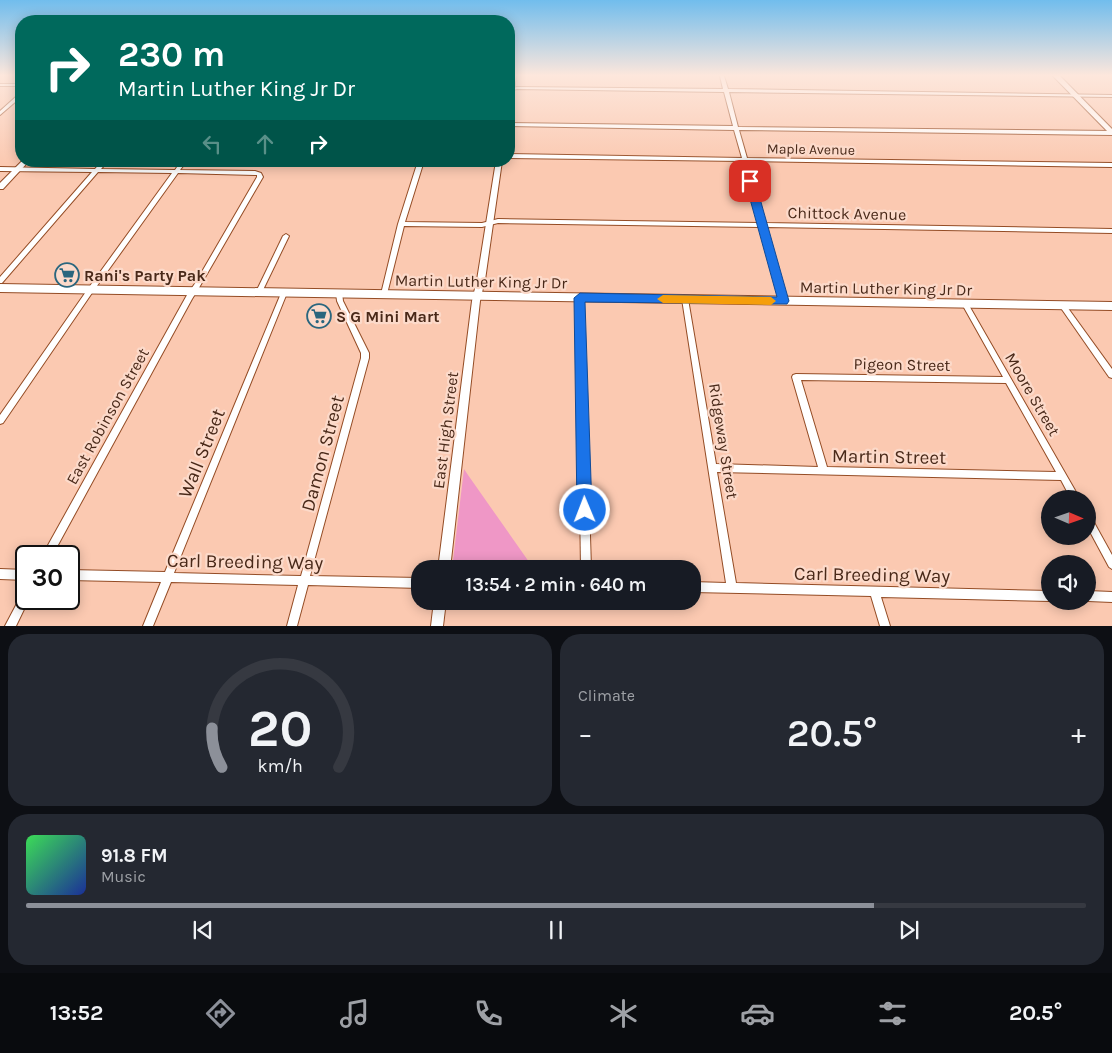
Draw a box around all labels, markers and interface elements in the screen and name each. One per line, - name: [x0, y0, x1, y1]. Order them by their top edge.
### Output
- text: 230 m: [118, 34, 225, 75]
- icon: right: [35, 35, 100, 100]
- text: Martin Luther King Jr Dr: [118, 76, 355, 102]
- icon: left: [198, 130, 226, 158]
- icon: ahead: [251, 130, 279, 158]
- icon: right: [304, 130, 332, 158]
- street label: Maple Avenue: [767, 140, 855, 159]
- pin: [729, 160, 771, 202]
- icon: arrive: [736, 167, 764, 195]
- street label: Chittock Avenue: [787, 203, 907, 224]
- supermarket icon: Rani's Party Pak: [54, 262, 80, 288]
- place label: Rani's Party Pak: [84, 266, 206, 285]
- street label: Martin Luther King Jr Dr: [395, 270, 568, 293]
- street label: Martin Luther King Jr Dr: [800, 277, 973, 300]
- supermarket icon: S G Mini Mart: [306, 303, 332, 329]
- place label: S G Mini Mart: [336, 307, 440, 326]
- street label: East Robinson Street: [62, 345, 153, 488]
- street label: Moore Street: [1001, 349, 1064, 439]
- street label: Pigeon Street: [853, 354, 951, 375]
- street label: East High Street: [429, 370, 462, 490]
- street label: Ridgeway Street: [705, 382, 742, 500]
- street label: Damon Street: [297, 393, 349, 514]
- street label: Wall Street: [174, 406, 230, 501]
- street label: Martin Street: [832, 445, 946, 469]
- position arrow: [558, 483, 610, 535]
- north arrow: [1041, 490, 1096, 545]
- map controls: [1041, 490, 1096, 610]
- speed limit sign: 30: [15, 545, 80, 610]
- street label: Carl Breeding Way: [167, 550, 323, 574]
- button: sound: [1041, 555, 1096, 610]
- street label: Carl Breeding Way: [794, 563, 950, 587]
- text: 13:54 · 2 min · 640 m: [466, 574, 646, 596]
- text: Climate: [578, 686, 635, 705]
- text: 20: [248, 698, 312, 759]
- text: 20.5°: [787, 711, 877, 756]
- text: −: [578, 717, 593, 750]
- text: +: [1071, 717, 1086, 750]
- text: km/h: [257, 756, 303, 777]
- text: 91.8 FM: [101, 845, 168, 867]
- text: Music: [101, 867, 146, 886]
- icon: previous: [189, 916, 217, 944]
- icon: pause: [542, 916, 570, 944]
- icon: next: [895, 916, 923, 944]
- icon: directions: [203, 996, 238, 1031]
- icon: music: [337, 996, 372, 1031]
- icon: phone: [471, 996, 506, 1031]
- icon: climate: [606, 996, 641, 1031]
- icon: car: [740, 996, 775, 1031]
- icon: filters: [875, 996, 910, 1031]
- text: 13:52: [50, 1000, 103, 1026]
- text: 20.5°: [1009, 1000, 1062, 1026]

